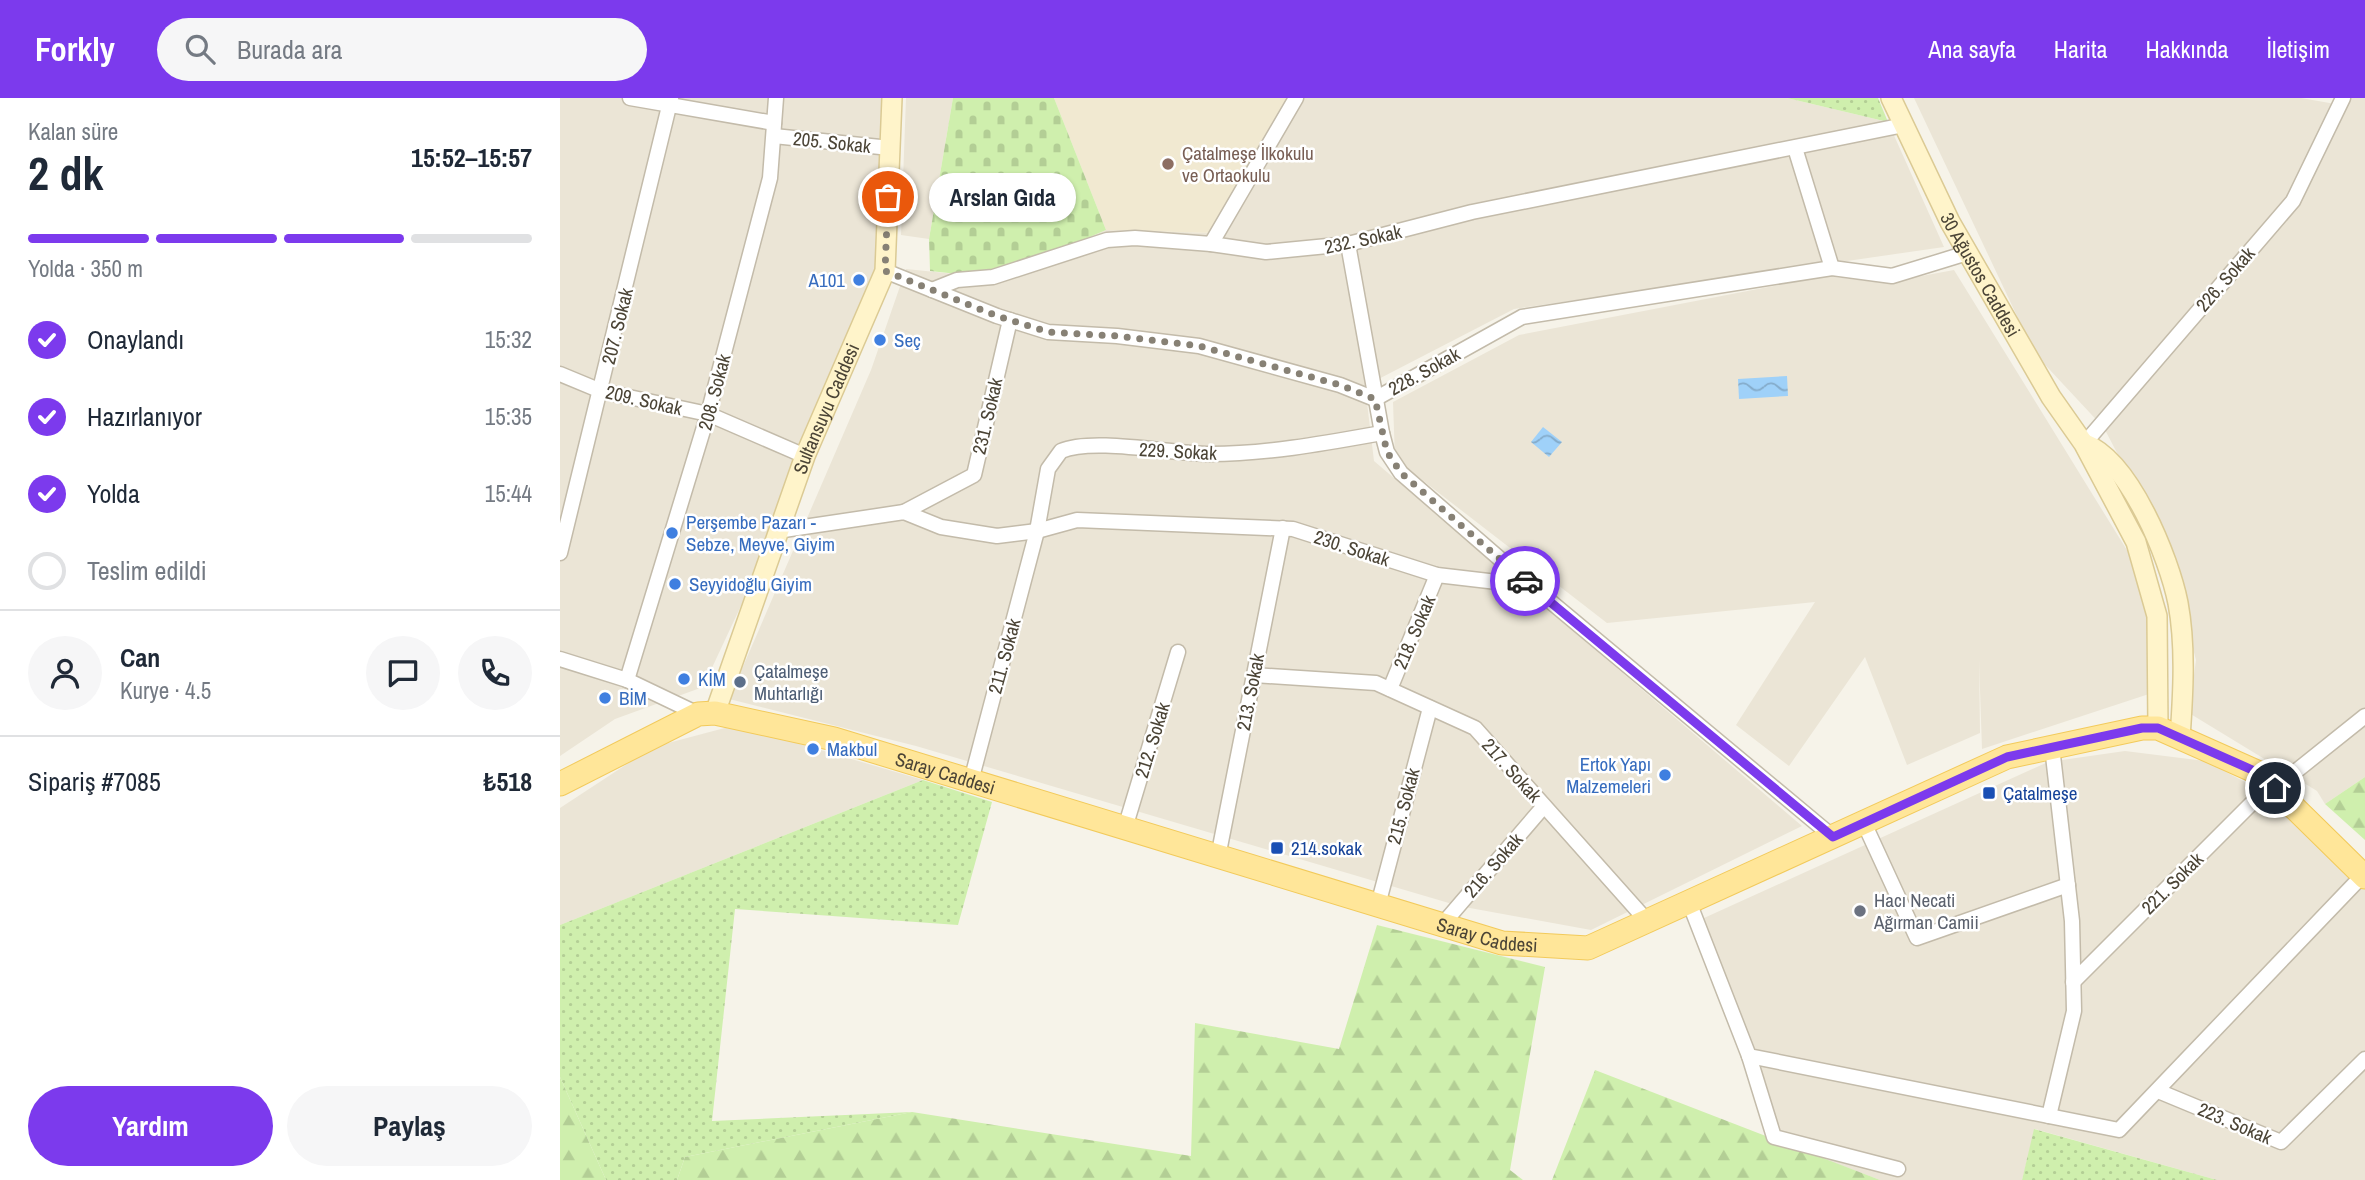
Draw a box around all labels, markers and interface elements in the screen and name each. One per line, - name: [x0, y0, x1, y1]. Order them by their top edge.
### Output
- search box: [157, 18, 647, 81]
- text: Forkly: [35, 27, 115, 71]
- icon: search: [181, 30, 219, 68]
- text: Burada ara: [237, 32, 342, 67]
- text: Ana sayfa: [1928, 33, 2016, 65]
- text: Harita: [2054, 33, 2107, 65]
- text: Hakkında: [2145, 33, 2229, 65]
- text: İletişim: [2267, 33, 2330, 65]
- text: Kalan süre: [28, 116, 118, 147]
- street label: 205. Sokak: [792, 125, 872, 159]
- text: 15:52–15:57: [411, 140, 532, 175]
- place label: Çatalmeşe İlkokulu ve Ortaokulu: [1182, 140, 1314, 188]
- text: 2 dk: [28, 142, 104, 204]
- marker: Çatalmeşe İlkokulu ve Ortaokulu: [1160, 156, 1176, 172]
- pin: [858, 167, 918, 227]
- callout: Arslan Gıda: [930, 172, 1077, 222]
- icon: bag: [869, 178, 907, 216]
- text: Arslan Gıda: [950, 182, 1055, 213]
- street label: 30 Ağustos Caddesi: [1934, 208, 2026, 342]
- street label: 232. Sokak: [1322, 218, 1404, 260]
- street label: 226. Sokak: [2190, 241, 2261, 317]
- text: Yolda · 350 m: [28, 253, 143, 284]
- place label: A101: [808, 267, 845, 293]
- marker: A101: [851, 272, 867, 288]
- street label: 207. Sokak: [595, 285, 639, 367]
- icon: check: [28, 321, 66, 359]
- text: Onaylandı: [87, 322, 184, 357]
- text: 15:32: [485, 324, 532, 355]
- place label: Seç: [894, 327, 921, 353]
- marker: Seç: [872, 332, 888, 348]
- street label: Sultansuyu Caddesi: [787, 339, 865, 477]
- street label: 228. Sokak: [1384, 341, 1465, 401]
- street label: 208. Sokak: [691, 351, 737, 433]
- street label: 231. Sokak: [966, 375, 1008, 457]
- street label: 209. Sokak: [603, 379, 685, 421]
- icon: check: [28, 398, 66, 436]
- text: Hazırlanıyor: [87, 399, 202, 434]
- text: 15:35: [485, 401, 532, 432]
- street label: 229. Sokak: [1138, 436, 1218, 466]
- icon: check: [28, 475, 66, 513]
- text: Yolda: [87, 476, 140, 511]
- text: 15:44: [485, 478, 532, 509]
- place label: Perşembe Pazarı - Sebze, Meyve, Giyim: [686, 509, 835, 557]
- street label: 230. Sokak: [1311, 524, 1393, 572]
- marker: Perşembe Pazarı - Sebze, Meyve, Giyim: [664, 525, 680, 541]
- courier: [1490, 546, 1560, 616]
- text: Teslim edildi: [87, 553, 207, 588]
- icon: car: [1506, 562, 1544, 600]
- place label: Seyyidoğlu Giyim: [689, 571, 812, 597]
- marker: Seyyidoğlu Giyim: [667, 576, 683, 592]
- street label: 218. Sokak: [1387, 591, 1441, 673]
- street label: 211. Sokak: [982, 615, 1027, 696]
- button: person: [28, 636, 102, 710]
- button: chat: [366, 636, 440, 710]
- button: phone: [458, 636, 532, 710]
- text: Can: [120, 640, 160, 675]
- street label: 213. Sokak: [1230, 651, 1270, 733]
- place label: Çatalmeşe Muhtarlığı: [754, 658, 828, 706]
- place label: KİM: [698, 666, 726, 692]
- marker: KİM: [676, 671, 692, 687]
- marker: Çatalmeşe Muhtarlığı: [732, 674, 748, 690]
- text: Kurye · 4.5: [120, 675, 211, 706]
- place label: BİM: [619, 685, 647, 711]
- marker: BİM: [597, 690, 613, 706]
- street label: 212. Sokak: [1128, 699, 1176, 781]
- street label: 217. Sokak: [1476, 732, 1548, 808]
- place label: Makbul: [827, 736, 877, 762]
- marker: Makbul: [805, 741, 821, 757]
- street label: Saray Caddesi: [892, 746, 998, 801]
- place label: Ertok Yapı Malzemeleri: [1566, 751, 1651, 799]
- pin: [2245, 758, 2305, 818]
- text: Sipariş #7085: [28, 764, 161, 799]
- text: ₺518: [483, 764, 532, 799]
- street label: 215. Sokak: [1380, 765, 1426, 847]
- marker: Ertok Yapı Malzemeleri: [1657, 767, 1673, 783]
- icon: home: [2256, 769, 2294, 807]
- place label: Çatalmeşe: [2003, 780, 2077, 806]
- marker: Çatalmeşe: [1981, 785, 1997, 801]
- street label: 216. Sokak: [1458, 827, 1529, 903]
- place label: 214.sokak: [1291, 835, 1362, 861]
- marker: 214.sokak: [1269, 840, 1285, 856]
- street label: 221. Sokak: [2135, 846, 2209, 920]
- place label: Hacı Necati Ağırman Camii: [1873, 887, 1979, 935]
- marker: Hacı Necati Ağırman Camii: [1852, 903, 1868, 919]
- street label: Saray Caddesi: [1434, 911, 1538, 958]
- button: Yardım: [28, 1086, 273, 1166]
- button: Paylaş: [287, 1086, 532, 1166]
- street label: 223. Sokak: [2194, 1096, 2276, 1150]

